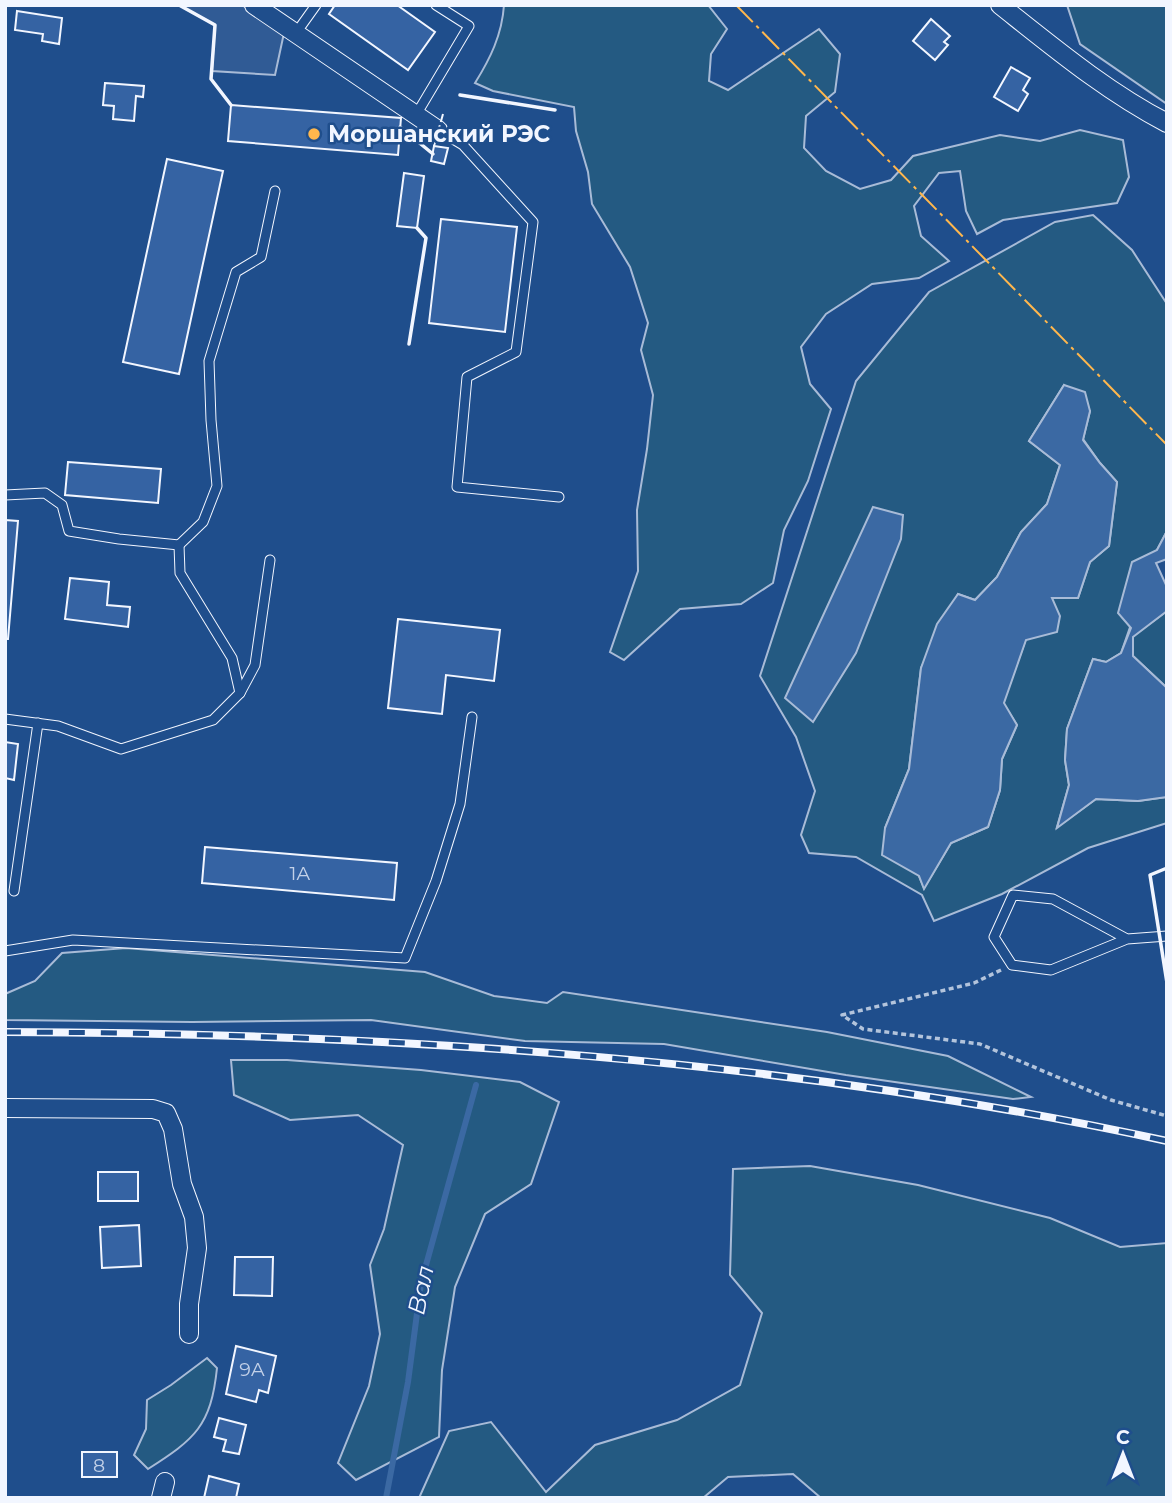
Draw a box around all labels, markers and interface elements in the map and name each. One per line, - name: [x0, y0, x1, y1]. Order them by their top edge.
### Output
- place label: Моршанский РЭС: [328, 120, 551, 148]
- marker: Моршанский РЭС: [306, 126, 322, 142]
- house number: 1А: [290, 862, 311, 885]
- water label: Вал: [401, 1263, 440, 1317]
- house number: 9А: [239, 1358, 265, 1381]
- north arrow: [1088, 1419, 1158, 1489]
- text: С: [1116, 1426, 1130, 1449]
- house number: 8: [93, 1454, 105, 1477]

